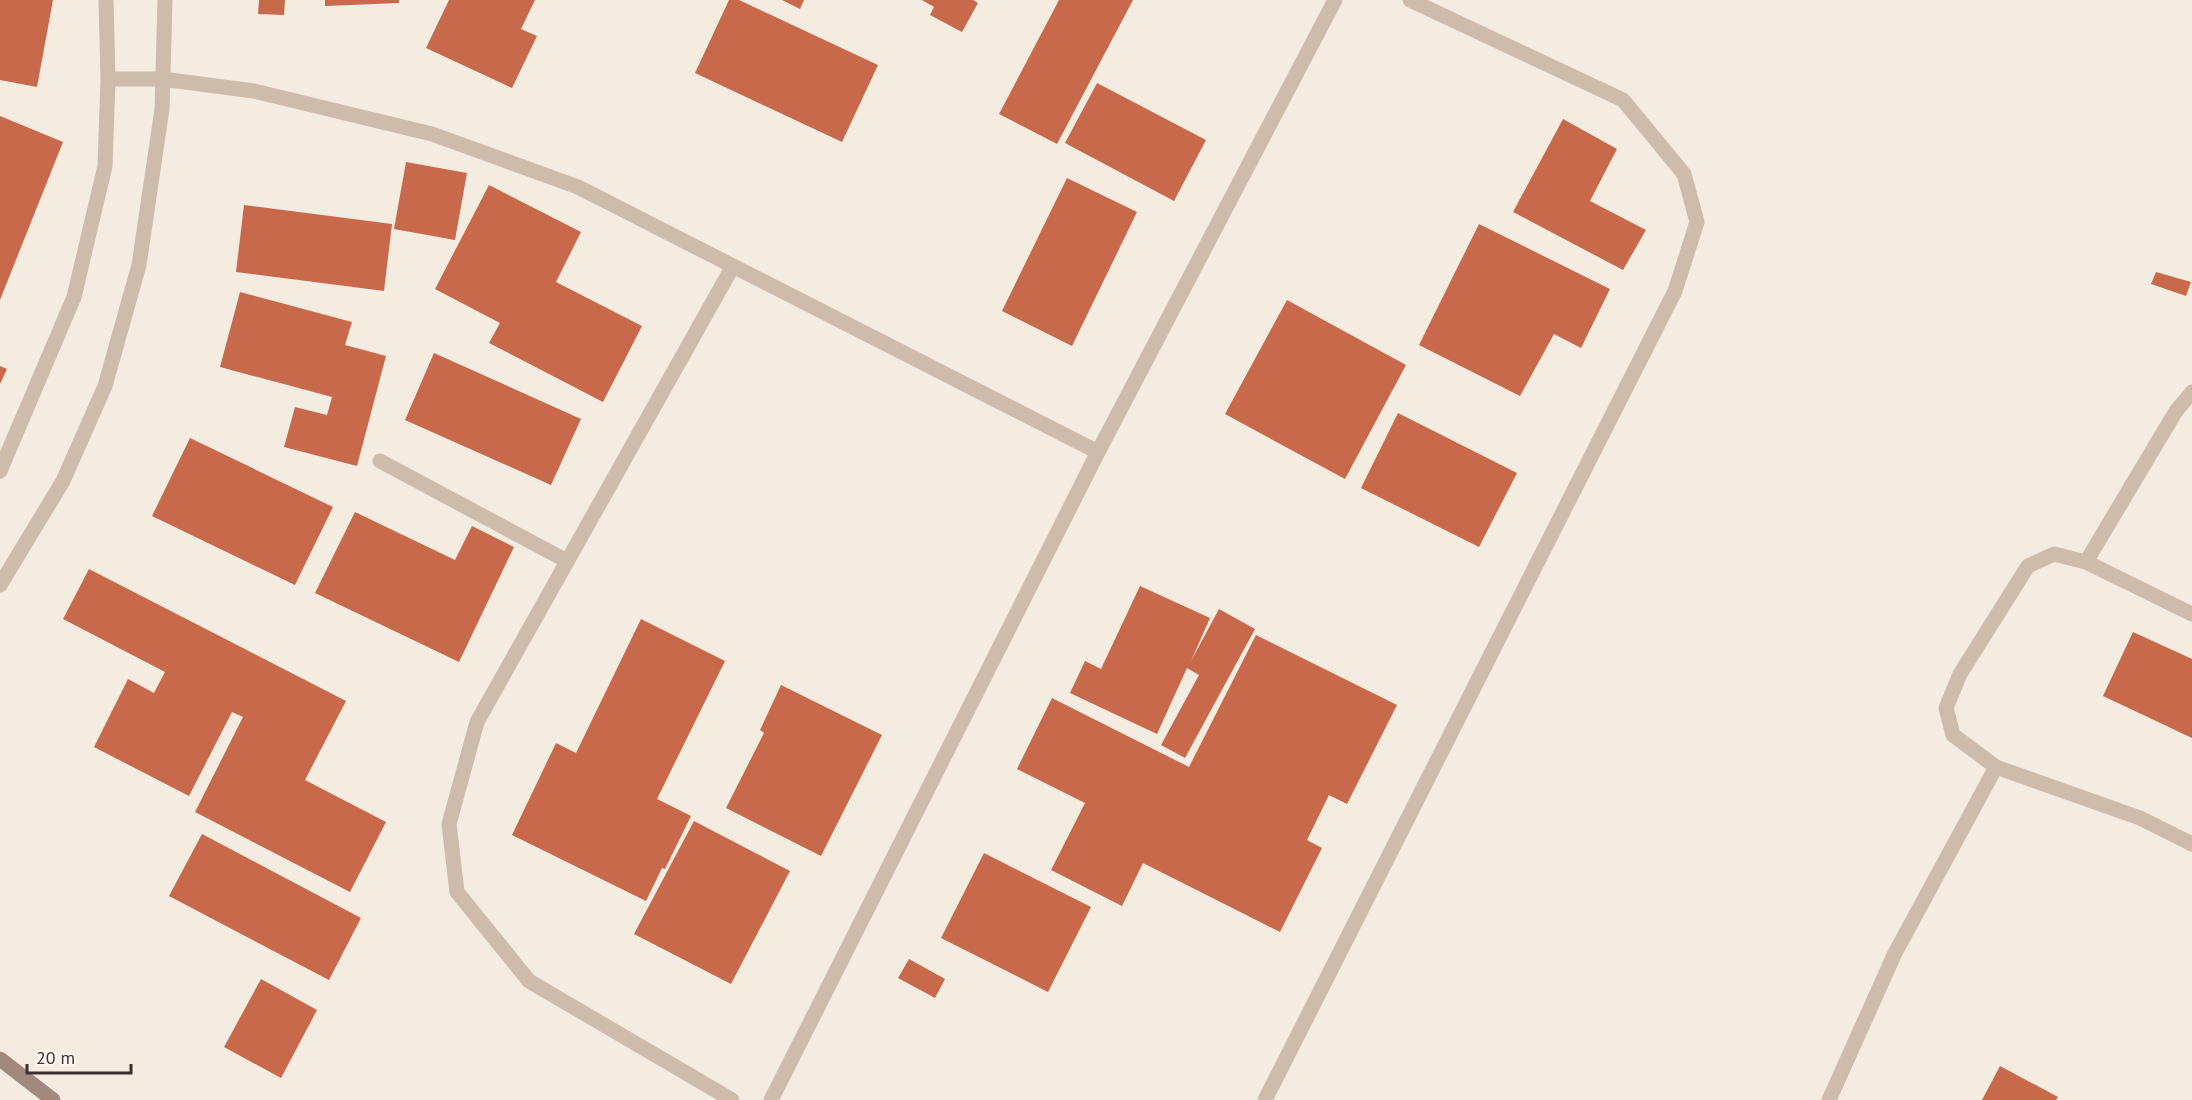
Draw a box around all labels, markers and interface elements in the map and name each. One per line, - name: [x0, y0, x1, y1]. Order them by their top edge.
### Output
- scale bar: [27, 1037, 130, 1075]
- text: 20 m: [36, 1046, 75, 1069]

